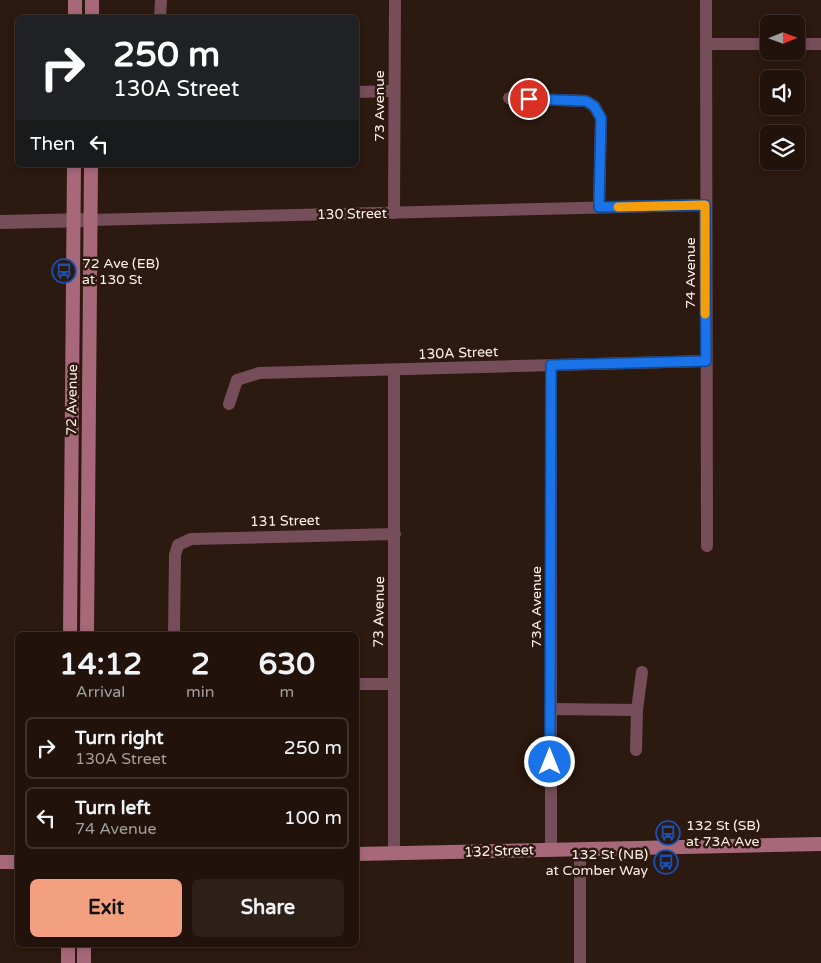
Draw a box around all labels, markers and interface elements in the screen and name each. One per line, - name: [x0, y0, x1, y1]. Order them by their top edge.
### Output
- north arrow: [760, 15, 805, 60]
- map controls: [760, 15, 805, 170]
- text: 250 m: [113, 34, 220, 76]
- icon: right: [30, 35, 95, 100]
- street label: 73 Avenue: [371, 70, 388, 142]
- button: sound: [760, 70, 805, 115]
- text: 130A Street: [113, 76, 239, 102]
- pin: [508, 78, 550, 120]
- icon: arrive: [515, 85, 543, 113]
- button: layers: [760, 125, 805, 170]
- icon: left: [85, 130, 113, 158]
- text: Then: [30, 133, 75, 155]
- street label: 130 Street: [317, 205, 388, 223]
- street label: 74 Avenue: [682, 237, 699, 309]
- place label: 72 Ave (EB) at 130 St: [82, 255, 159, 288]
- bus stop icon: 72 Ave (EB) at 130 St: [51, 258, 77, 284]
- street label: 130A Street: [417, 343, 499, 363]
- street label: 72 Avenue: [63, 364, 81, 436]
- street label: 131 Street: [250, 512, 321, 530]
- street label: 73A Avenue: [528, 566, 545, 648]
- street label: 73 Avenue: [370, 576, 388, 648]
- text: 14:12: [59, 646, 142, 683]
- text: 2: [191, 646, 210, 683]
- text: 630: [259, 646, 315, 683]
- text: Arrival: [76, 682, 125, 702]
- text: min: [186, 682, 215, 702]
- text: m: [279, 682, 294, 702]
- text: Turn right: [75, 727, 163, 749]
- icon: right: [32, 734, 60, 762]
- position arrow: [523, 735, 575, 787]
- text: 250 m: [284, 737, 342, 759]
- text: 130A Street: [75, 749, 167, 769]
- text: Turn left: [75, 797, 151, 819]
- icon: left: [32, 804, 60, 832]
- text: 100 m: [284, 807, 342, 829]
- place label: 132 St (SB) at 73A Ave: [686, 817, 760, 850]
- text: 74 Avenue: [75, 819, 157, 839]
- bus stop icon: 132 St (SB) at 73A Ave: [655, 820, 681, 846]
- street label: 132 Street: [464, 841, 535, 861]
- place label: 132 St (NB) at Comber Way: [546, 846, 648, 879]
- bus stop icon: 132 St (NB) at Comber Way: [653, 849, 679, 875]
- button: Exit: [30, 879, 182, 937]
- button: Share: [192, 879, 344, 937]

